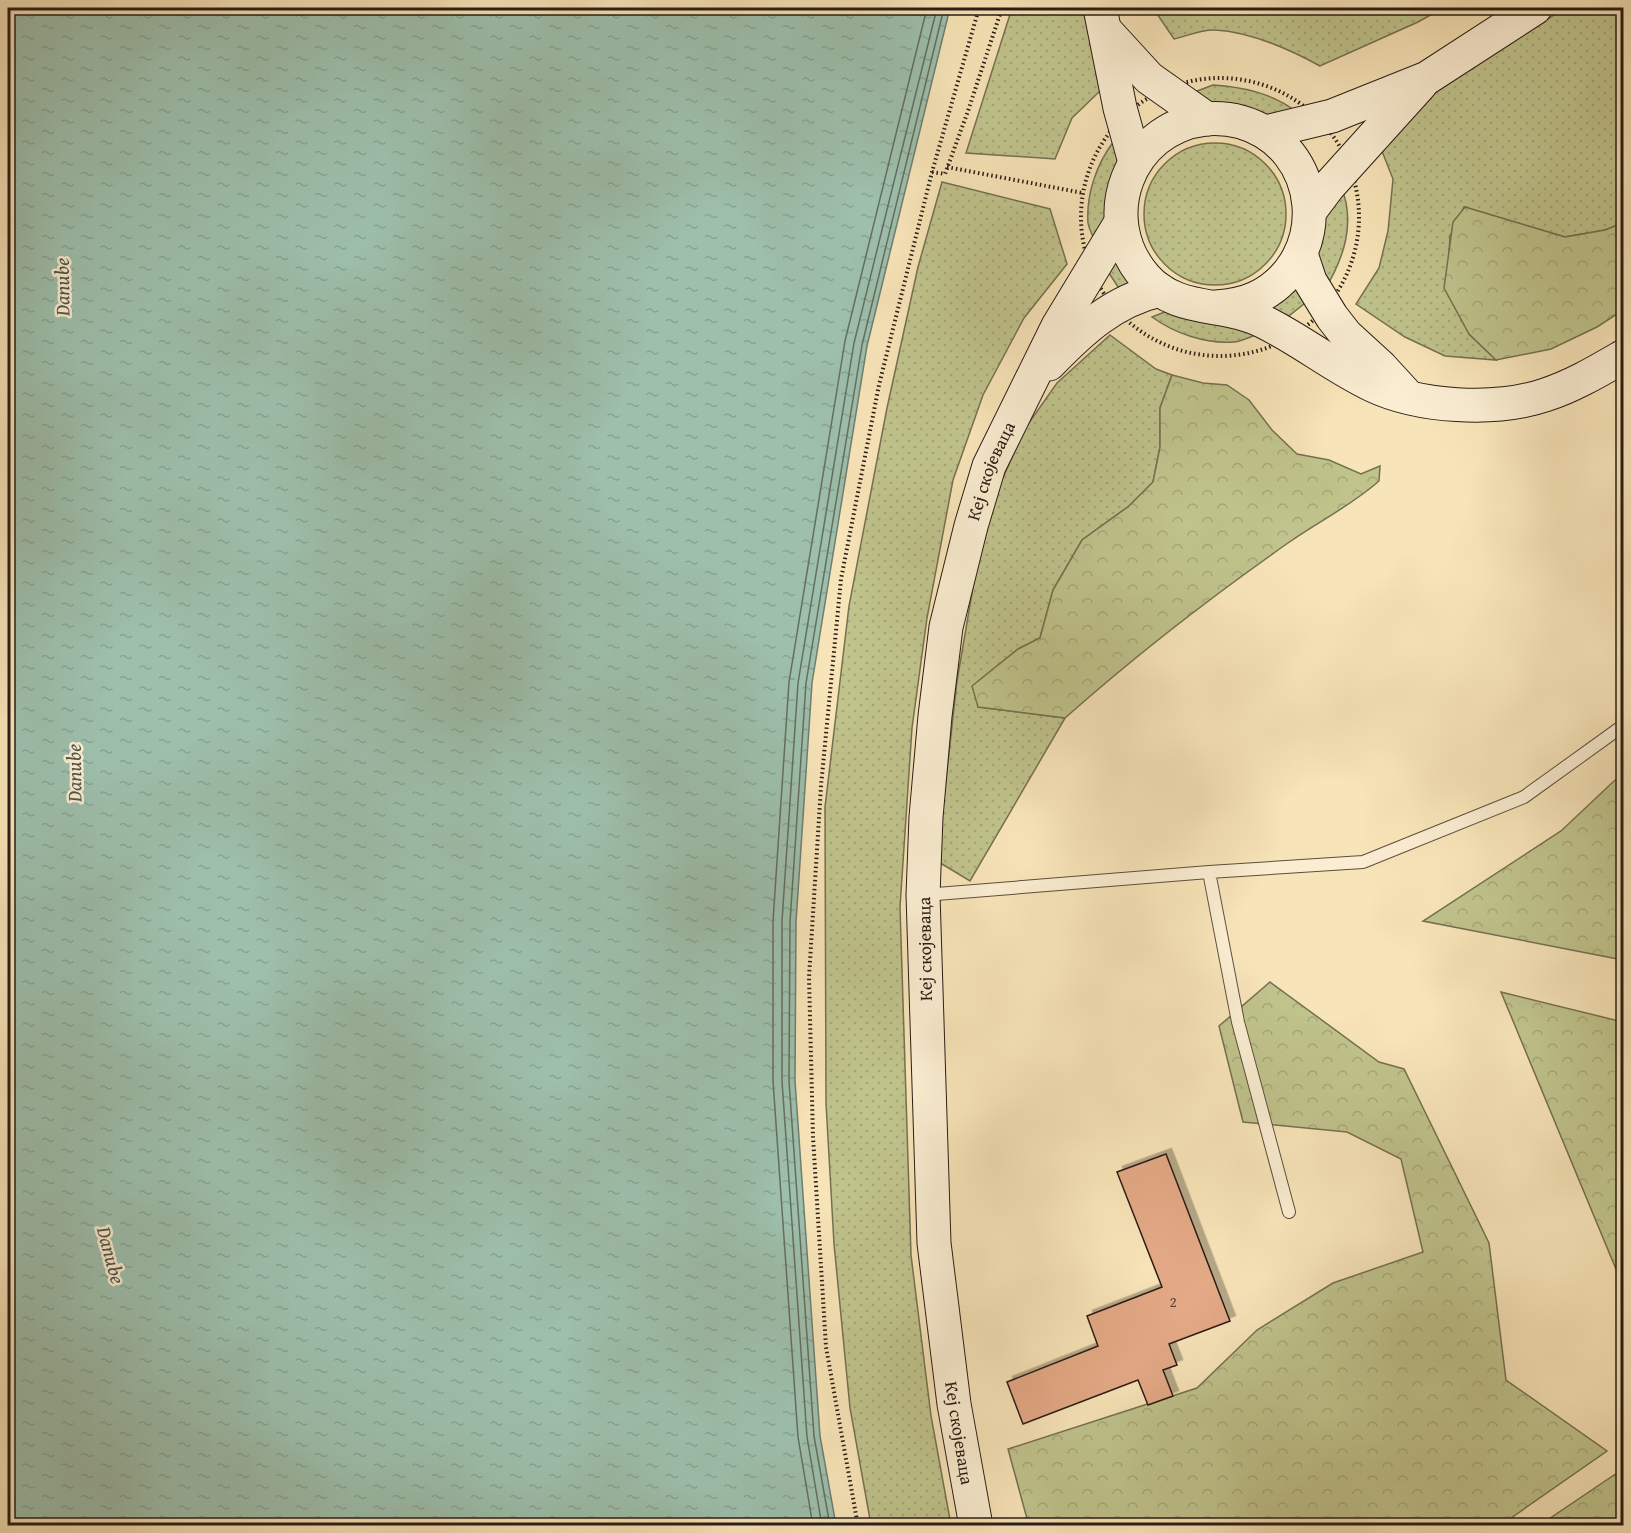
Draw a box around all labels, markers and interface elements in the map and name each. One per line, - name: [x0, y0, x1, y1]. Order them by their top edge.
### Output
- water label: Danube: [46, 258, 77, 317]
- street label: Кеј скојеваца: [959, 416, 1022, 524]
- water label: Danube: [58, 744, 89, 803]
- street label: Кеј скојеваца: [910, 896, 939, 1001]
- water label: Danube: [90, 1222, 133, 1287]
- house number: 2: [1169, 1291, 1177, 1312]
- street label: Кеј скојеваца: [938, 1379, 981, 1487]

